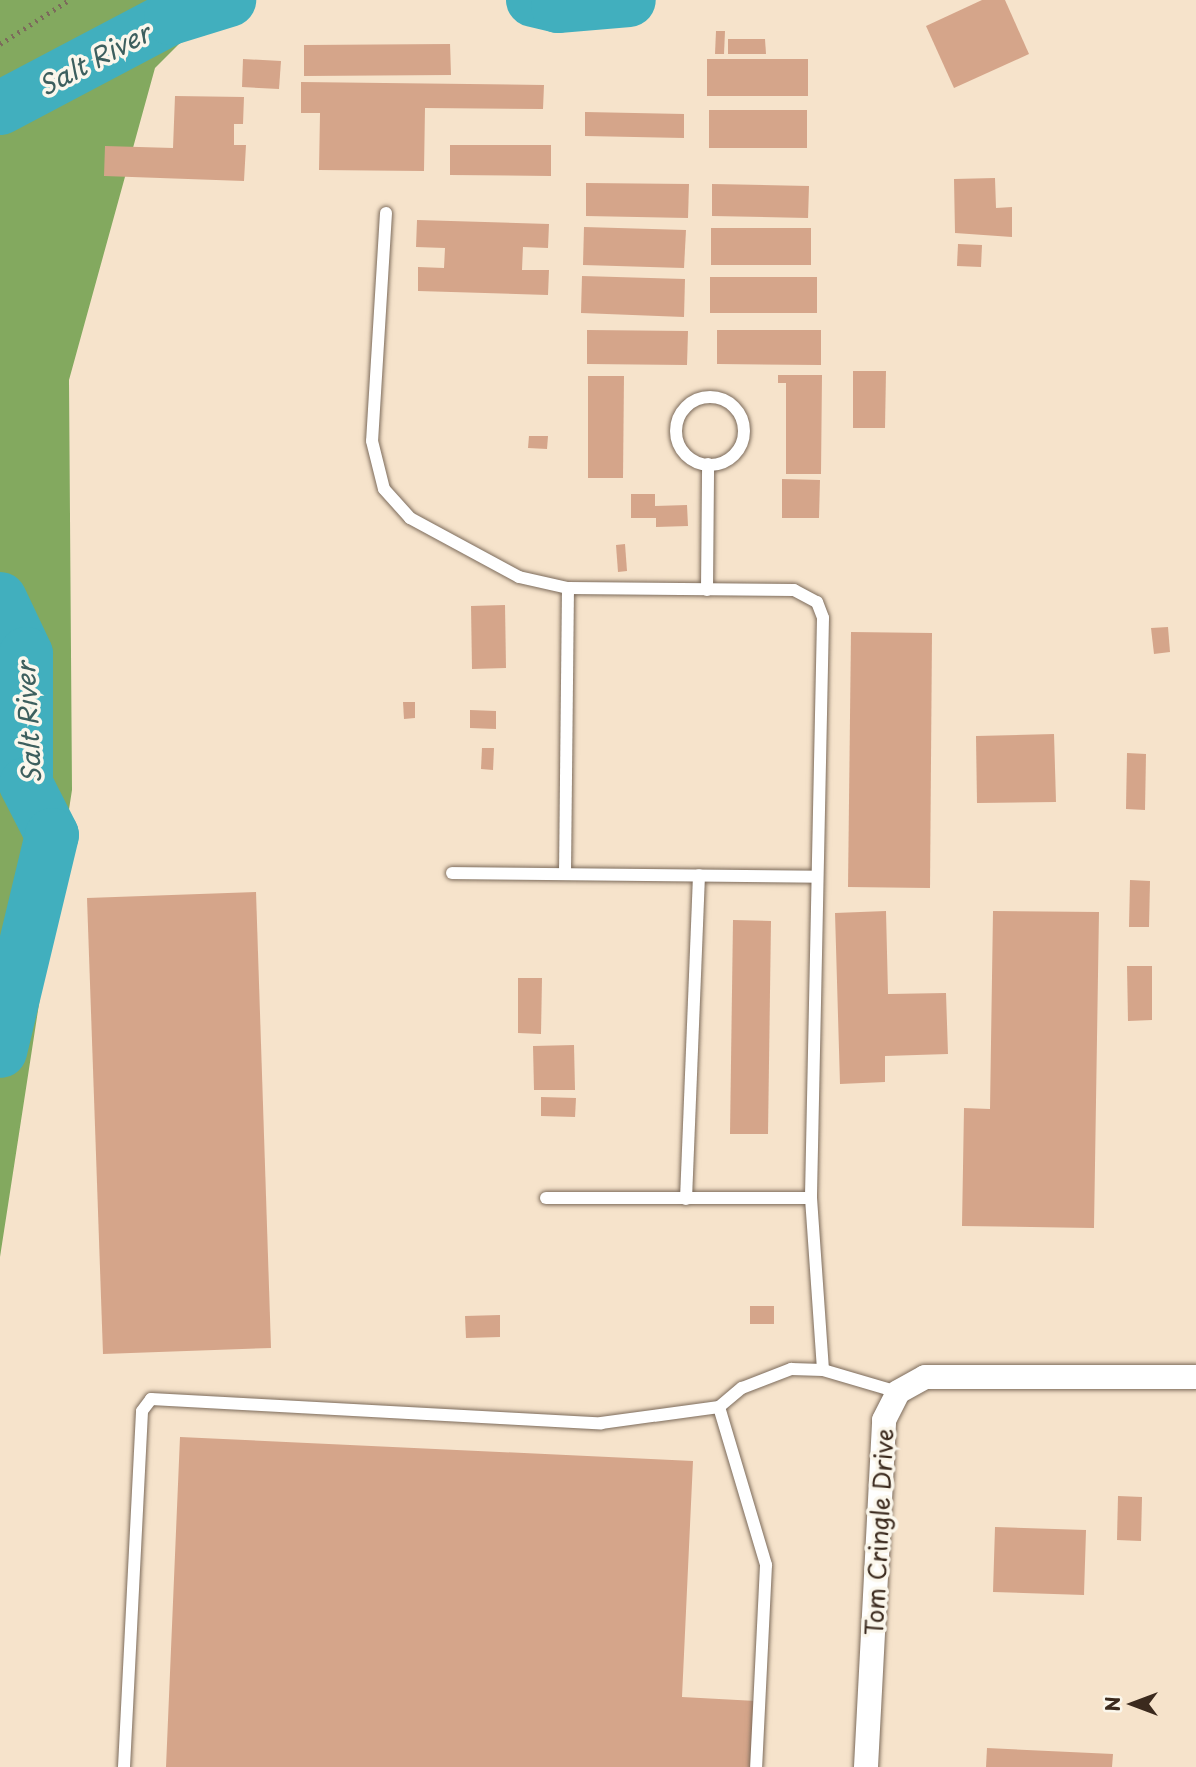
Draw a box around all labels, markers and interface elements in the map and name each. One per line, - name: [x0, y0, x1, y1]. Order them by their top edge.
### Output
- water label: Salt River: [33, 17, 155, 101]
- water label: Salt River: [9, 661, 47, 785]
- street label: Tom Cringle Drive: [859, 1427, 899, 1637]
- north arrow: [1098, 1669, 1168, 1739]
- text: N: [1098, 1696, 1126, 1712]

